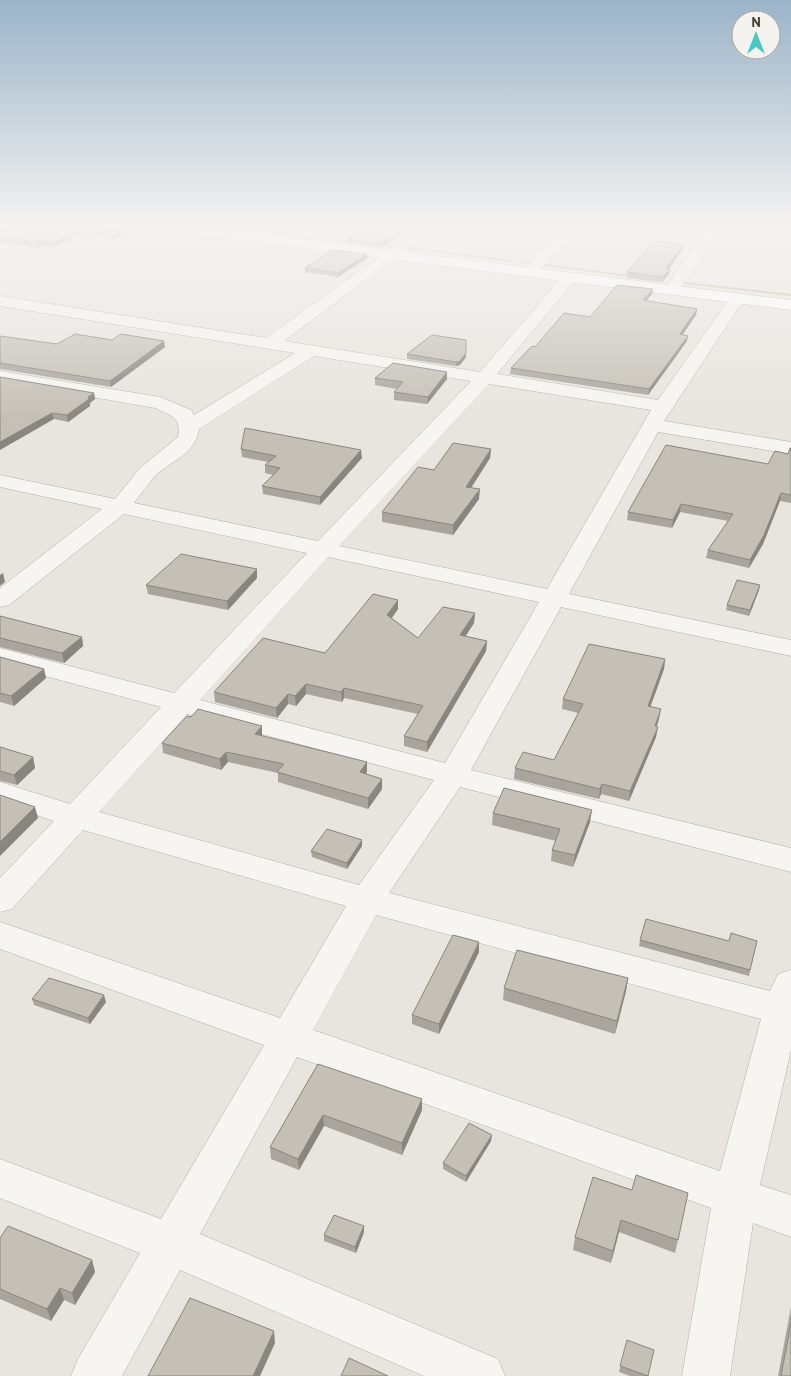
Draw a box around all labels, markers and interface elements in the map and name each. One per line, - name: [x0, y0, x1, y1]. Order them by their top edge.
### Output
- north arrow: [731, 10, 781, 60]
- text: N: [751, 13, 761, 31]

